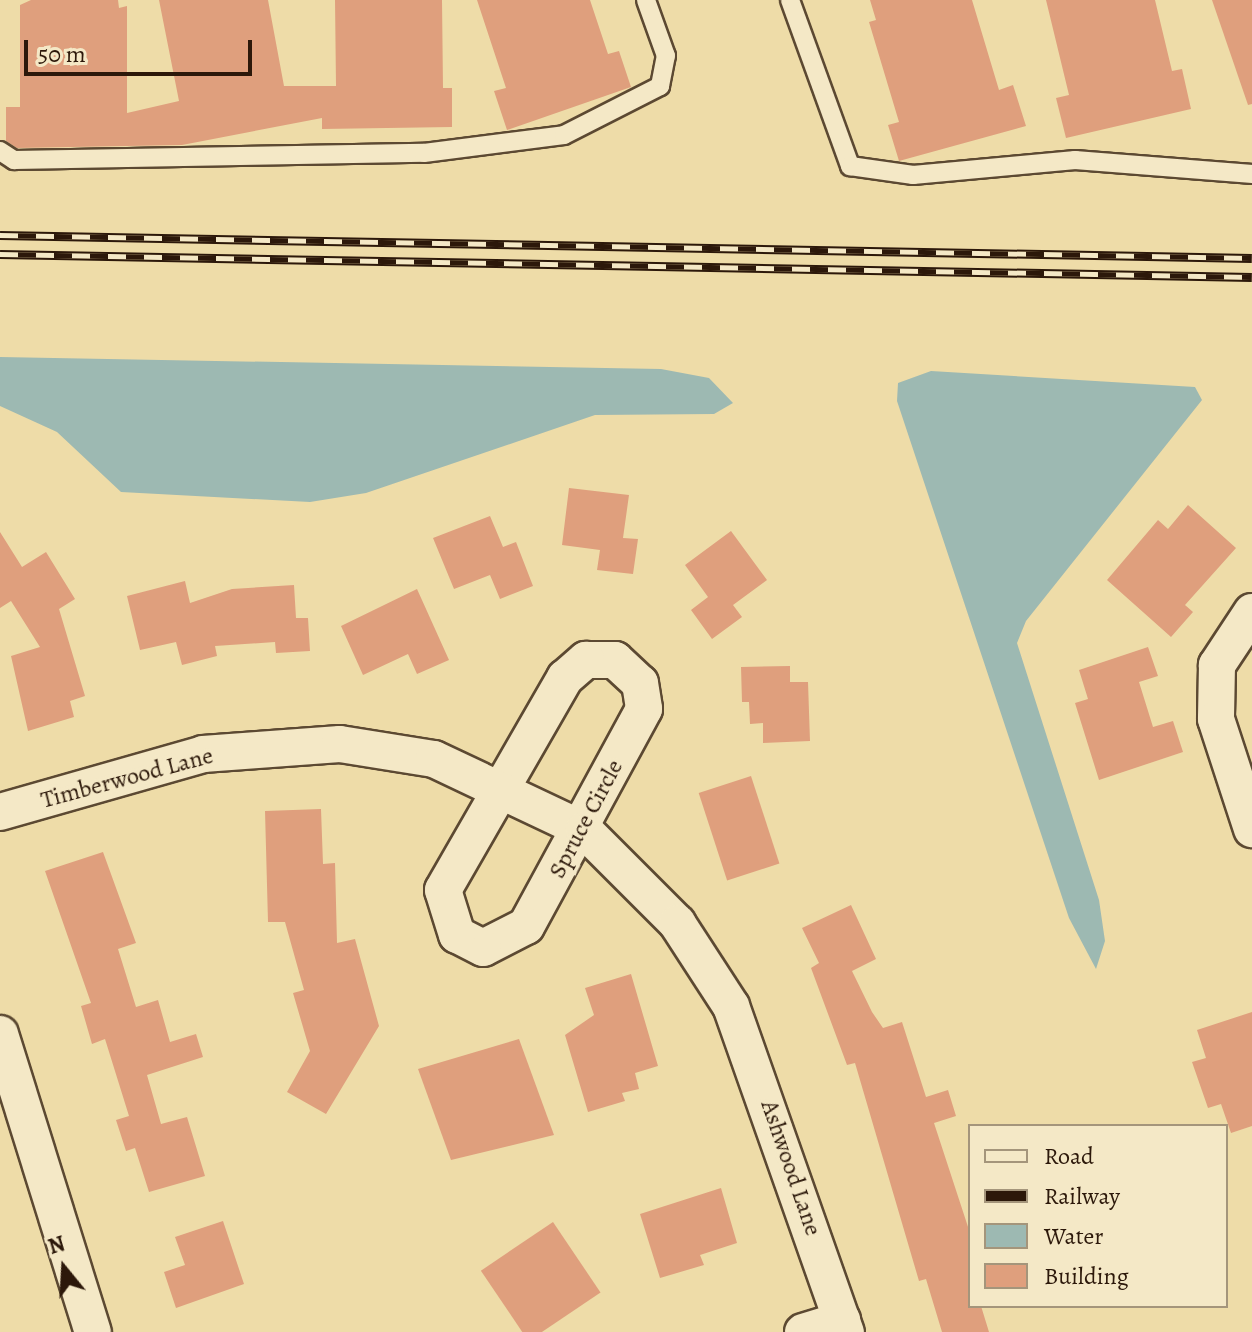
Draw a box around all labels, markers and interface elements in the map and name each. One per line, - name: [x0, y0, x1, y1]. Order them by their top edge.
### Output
- scale bar: [28, 24, 256, 74]
- text: 50 m: [38, 38, 86, 70]
- street label: Timberwood Lane: [38, 741, 216, 815]
- street label: Spruce Circle: [543, 755, 629, 883]
- street label: Ashwood Lane: [754, 1096, 828, 1240]
- legend: [968, 1124, 1228, 1308]
- text: Road: [1044, 1140, 1094, 1172]
- text: Railway: [1044, 1180, 1120, 1212]
- text: Water: [1044, 1220, 1104, 1252]
- north arrow: [24, 1228, 104, 1308]
- text: N: [44, 1228, 69, 1262]
- text: Building: [1044, 1260, 1129, 1292]

